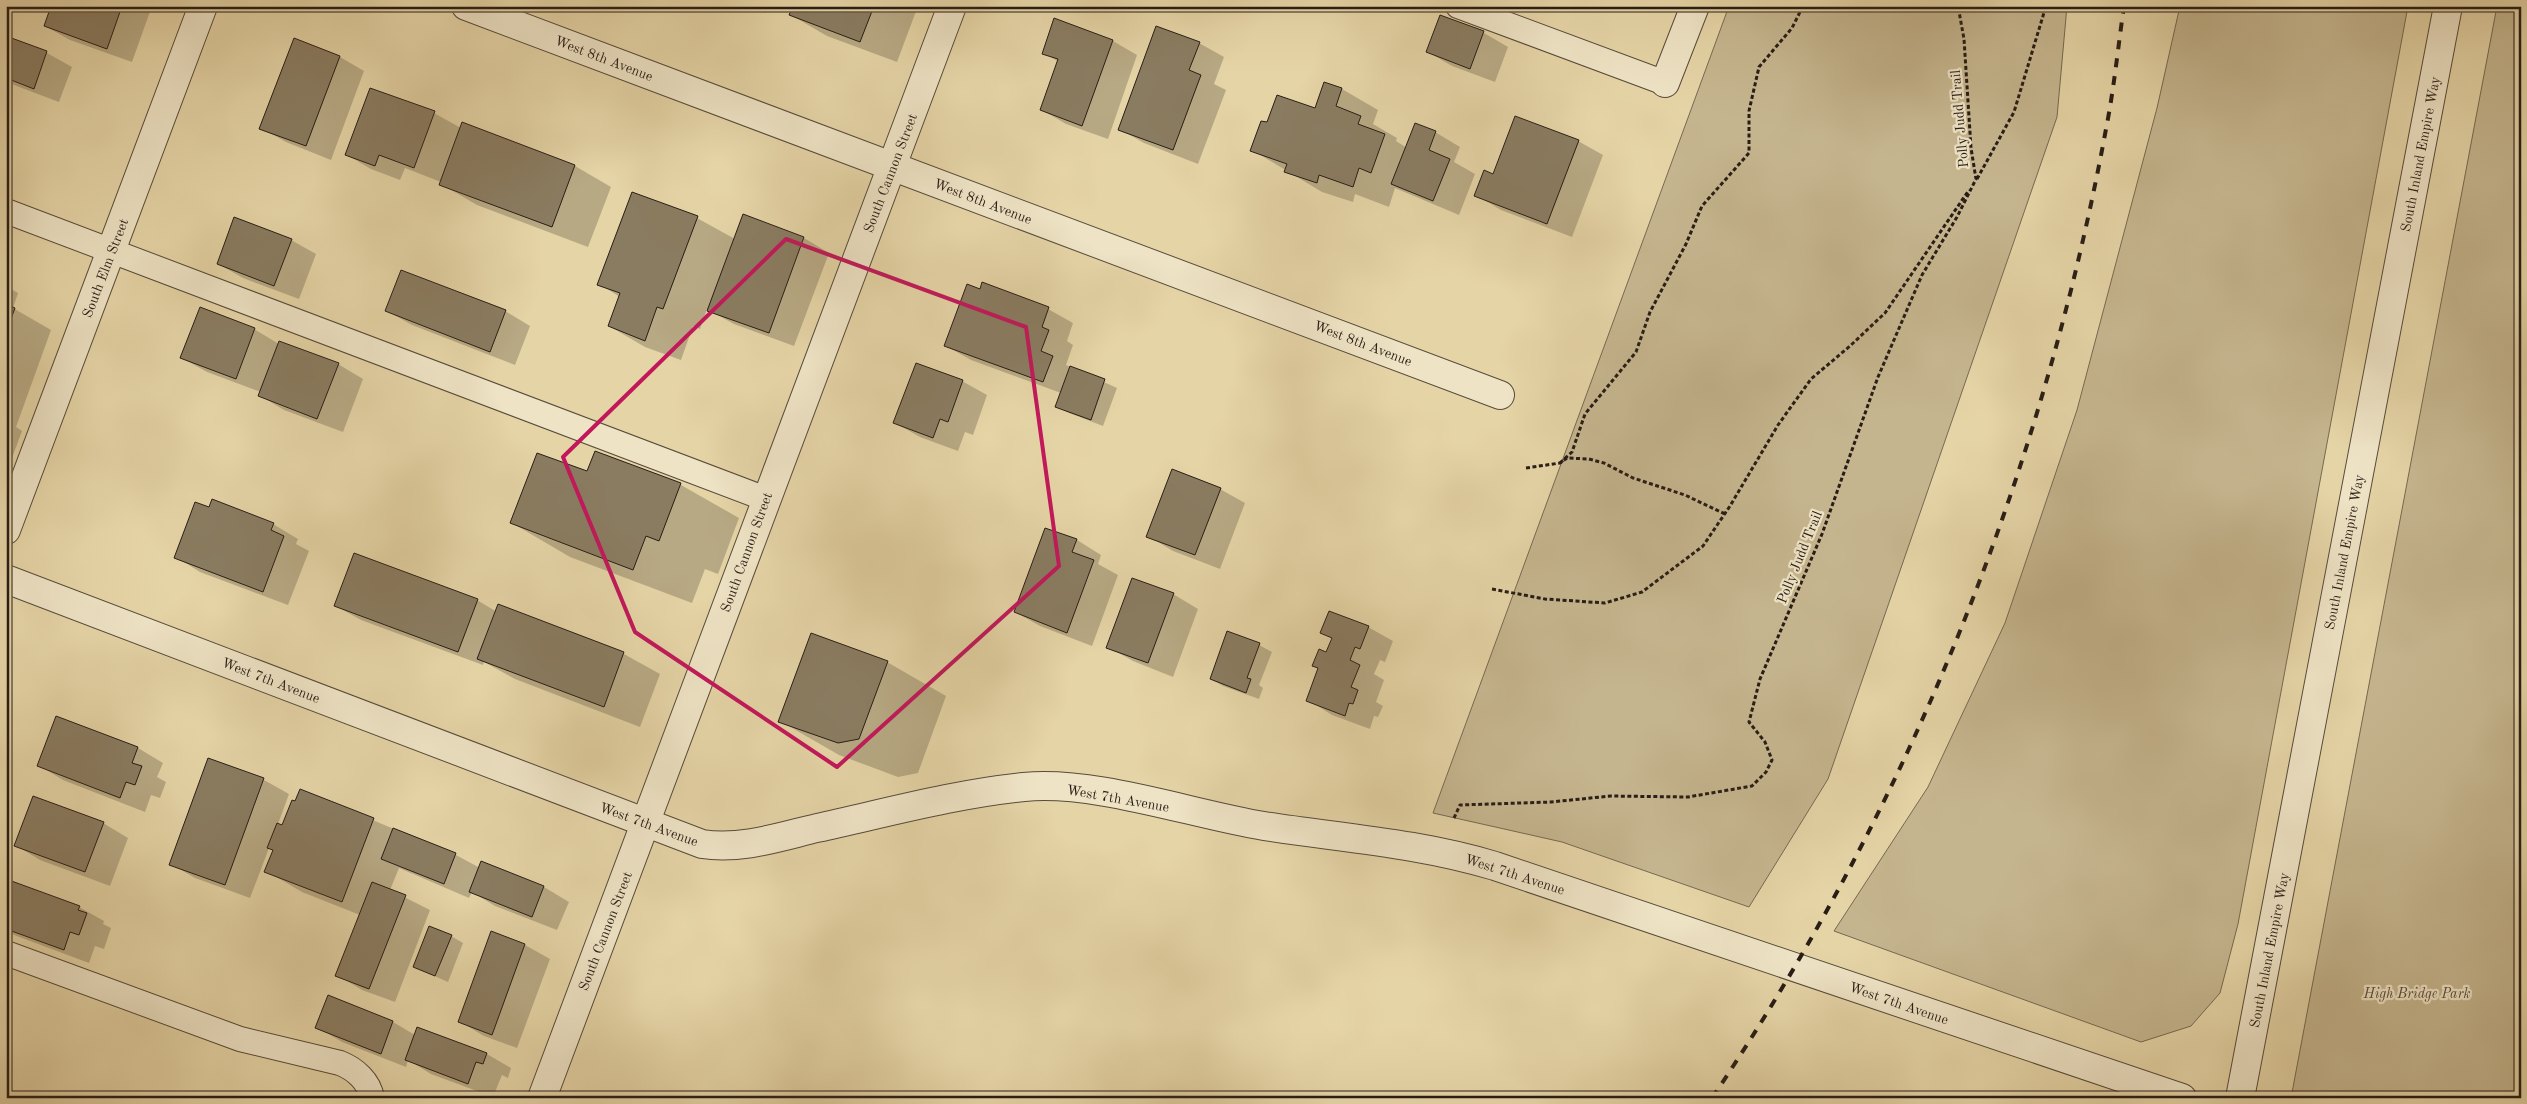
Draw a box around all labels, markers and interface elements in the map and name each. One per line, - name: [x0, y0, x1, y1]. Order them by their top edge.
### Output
- street label: West 8th Avenue: [553, 34, 655, 84]
- street label: Polly Judd Trail: [1949, 69, 1971, 169]
- street label: South Inland Empire Way: [2399, 75, 2443, 233]
- street label: South Cannon Street: [862, 112, 920, 235]
- street label: West 8th Avenue: [932, 177, 1034, 227]
- street label: South Elm Street: [81, 217, 131, 320]
- street label: West 8th Avenue: [1312, 319, 1414, 369]
- street label: South Inland Empire Way: [2323, 473, 2367, 631]
- street label: South Cannon Street: [719, 490, 775, 614]
- street label: Polly Judd Trail: [1775, 509, 1825, 606]
- street label: West 7th Avenue: [220, 656, 322, 706]
- street label: West 7th Avenue: [1065, 783, 1170, 815]
- street label: West 7th Avenue: [597, 801, 700, 849]
- street label: West 7th Avenue: [1463, 852, 1566, 898]
- street label: South Cannon Street: [577, 870, 635, 993]
- street label: South Inland Empire Way: [2248, 871, 2292, 1029]
- street label: West 7th Avenue: [1847, 980, 1950, 1027]
- park label: High Bridge Park: [2363, 987, 2471, 1002]

